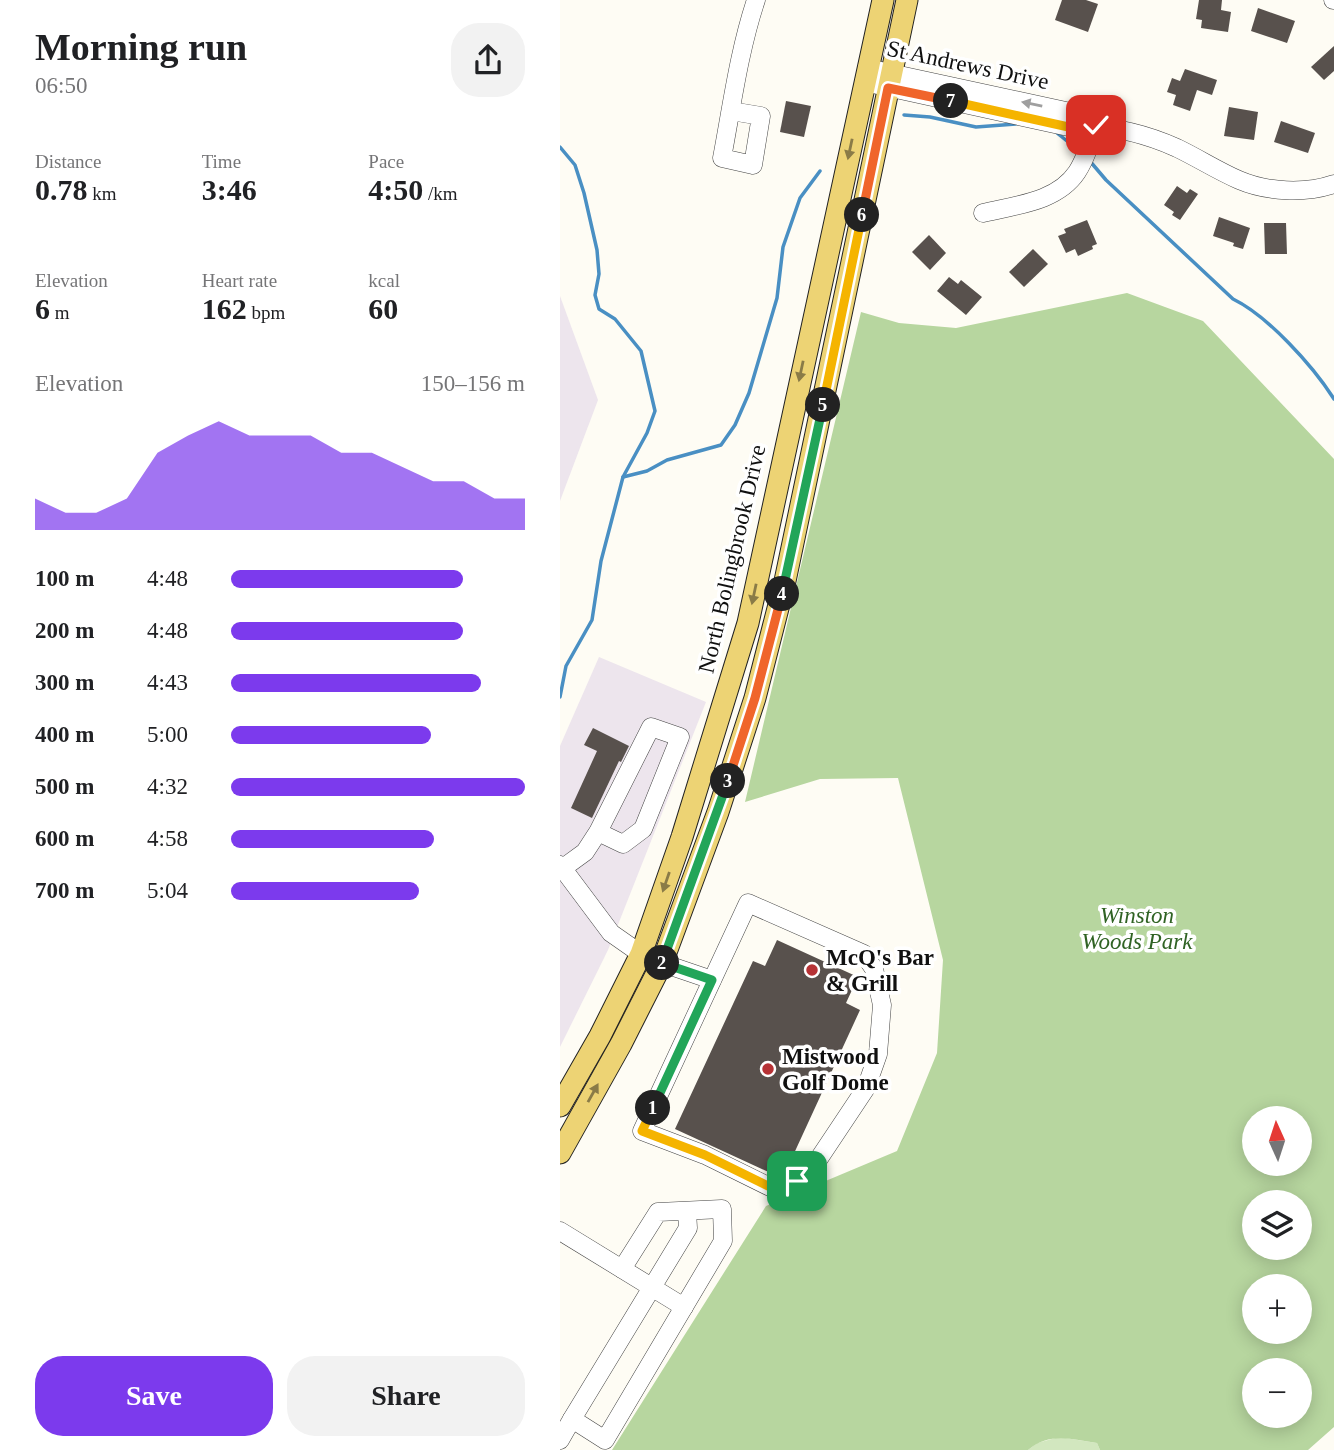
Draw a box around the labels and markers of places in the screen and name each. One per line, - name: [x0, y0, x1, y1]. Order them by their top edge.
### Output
- pin: 7: [934, 84, 968, 119]
- pin: [1066, 95, 1126, 155]
- pin: 6: [844, 198, 880, 232]
- pin: 5: [806, 388, 840, 422]
- pin: 4: [764, 576, 800, 612]
- pin: 3: [710, 764, 746, 798]
- place label: McQ's Bar & Grill: [826, 945, 934, 996]
- pin: 2: [644, 946, 679, 981]
- marker: McQ's Bar & Grill: [804, 962, 820, 978]
- place label: Mistwood Golf Dome: [782, 1044, 889, 1095]
- marker: Mistwood Golf Dome: [760, 1061, 776, 1077]
- pin: 1: [636, 1090, 670, 1126]
- pin: [767, 1151, 827, 1211]

